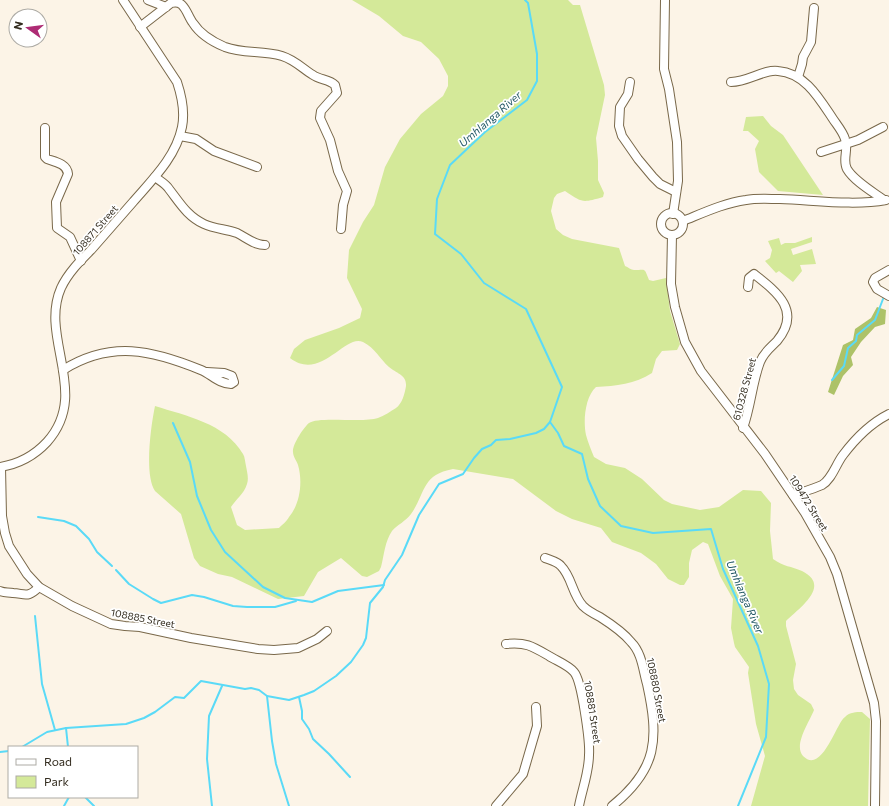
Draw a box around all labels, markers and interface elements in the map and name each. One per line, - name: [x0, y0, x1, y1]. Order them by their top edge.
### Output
- north arrow: [8, 8, 48, 48]
- text: N: [11, 20, 25, 31]
- water label: Umhlanga River: [456, 88, 524, 149]
- street label: 108871 Street: [70, 202, 120, 258]
- street label: 610328 Street: [730, 356, 758, 422]
- street label: 109472 Street: [787, 473, 831, 533]
- water label: Umhlanga River: [724, 558, 767, 636]
- street label: 108885 Street: [110, 606, 176, 630]
- street label: 108880 Street: [645, 657, 669, 723]
- street label: 108881 Street: [582, 680, 604, 744]
- legend: [8, 746, 138, 798]
- text: Road: [44, 754, 72, 768]
- text: Park: [44, 774, 70, 788]

